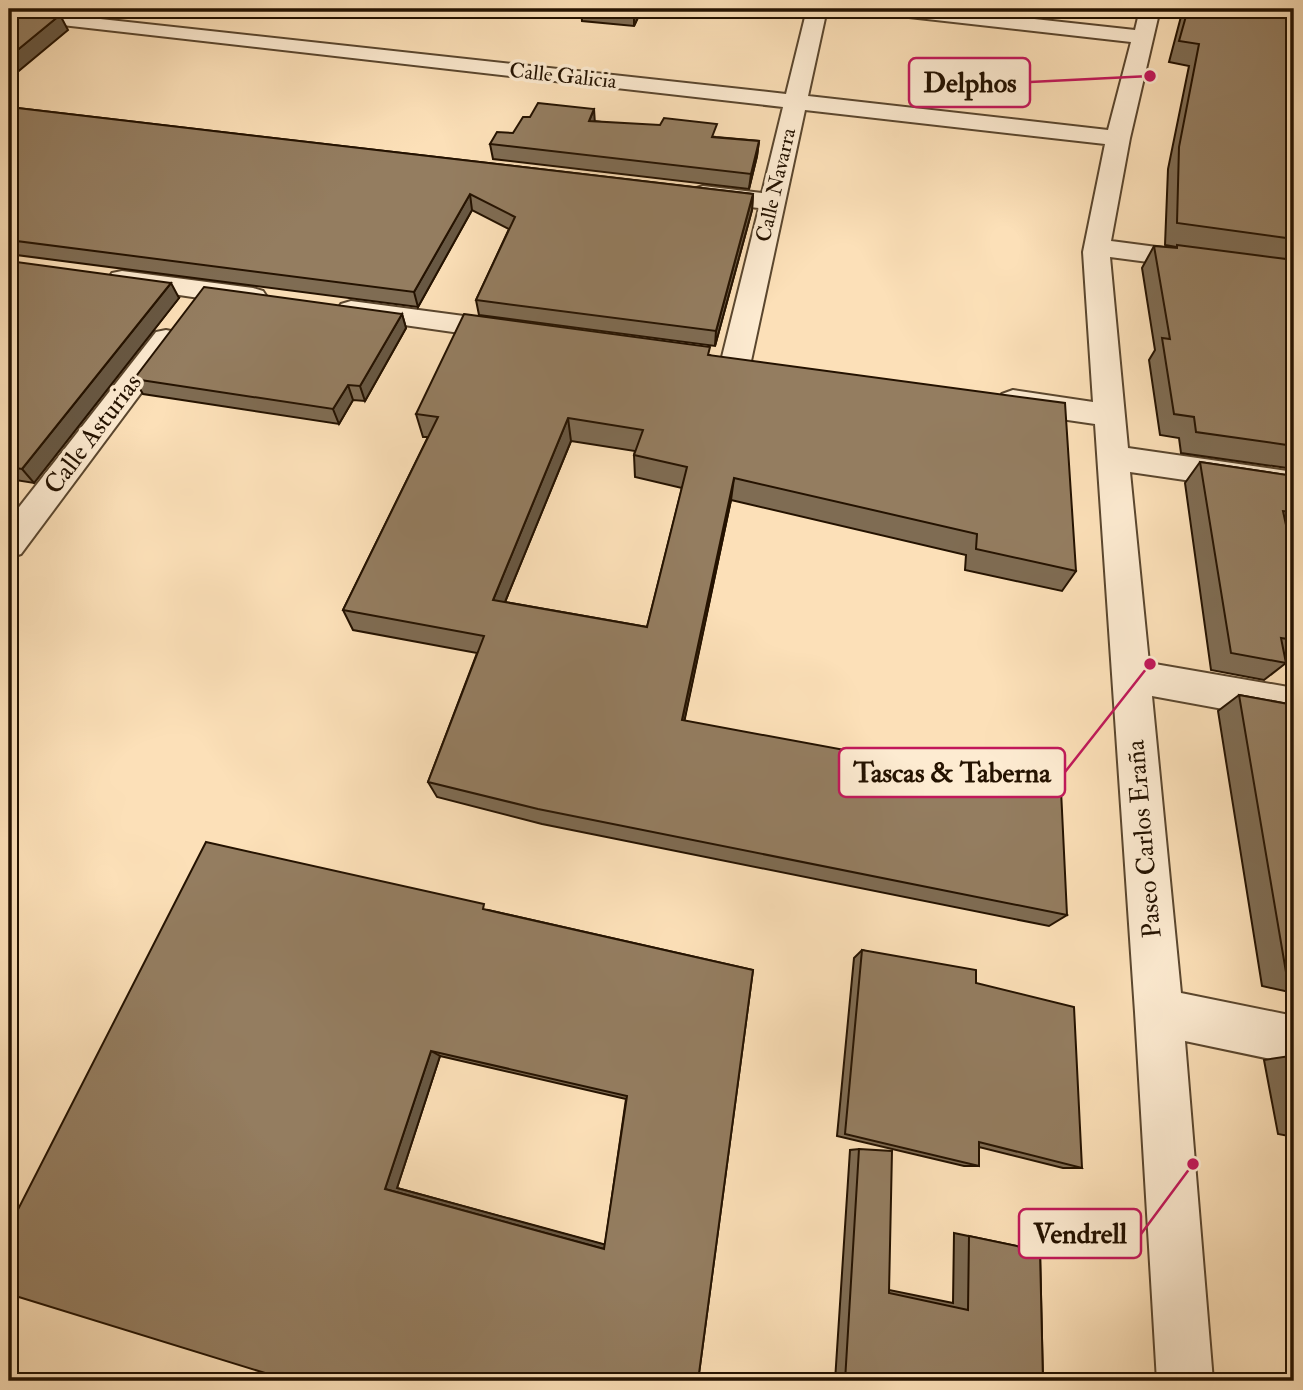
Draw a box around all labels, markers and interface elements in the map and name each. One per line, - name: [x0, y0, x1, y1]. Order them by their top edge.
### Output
- street label: Calle Galicia: [508, 57, 618, 95]
- callout: Delphos: [909, 58, 1030, 107]
- text: Delphos: [923, 66, 1017, 101]
- street label: Calle Navarra: [750, 125, 802, 245]
- street label: Calle Asturias: [37, 367, 149, 501]
- street label: Paseo Carlos Eraña: [1119, 738, 1169, 939]
- callout: Tascas & Taberna: [839, 748, 1065, 797]
- text: Tascas & Taberna: [852, 756, 1052, 791]
- callout: Vendrell: [1019, 1209, 1141, 1258]
- text: Vendrell: [1032, 1217, 1128, 1252]

